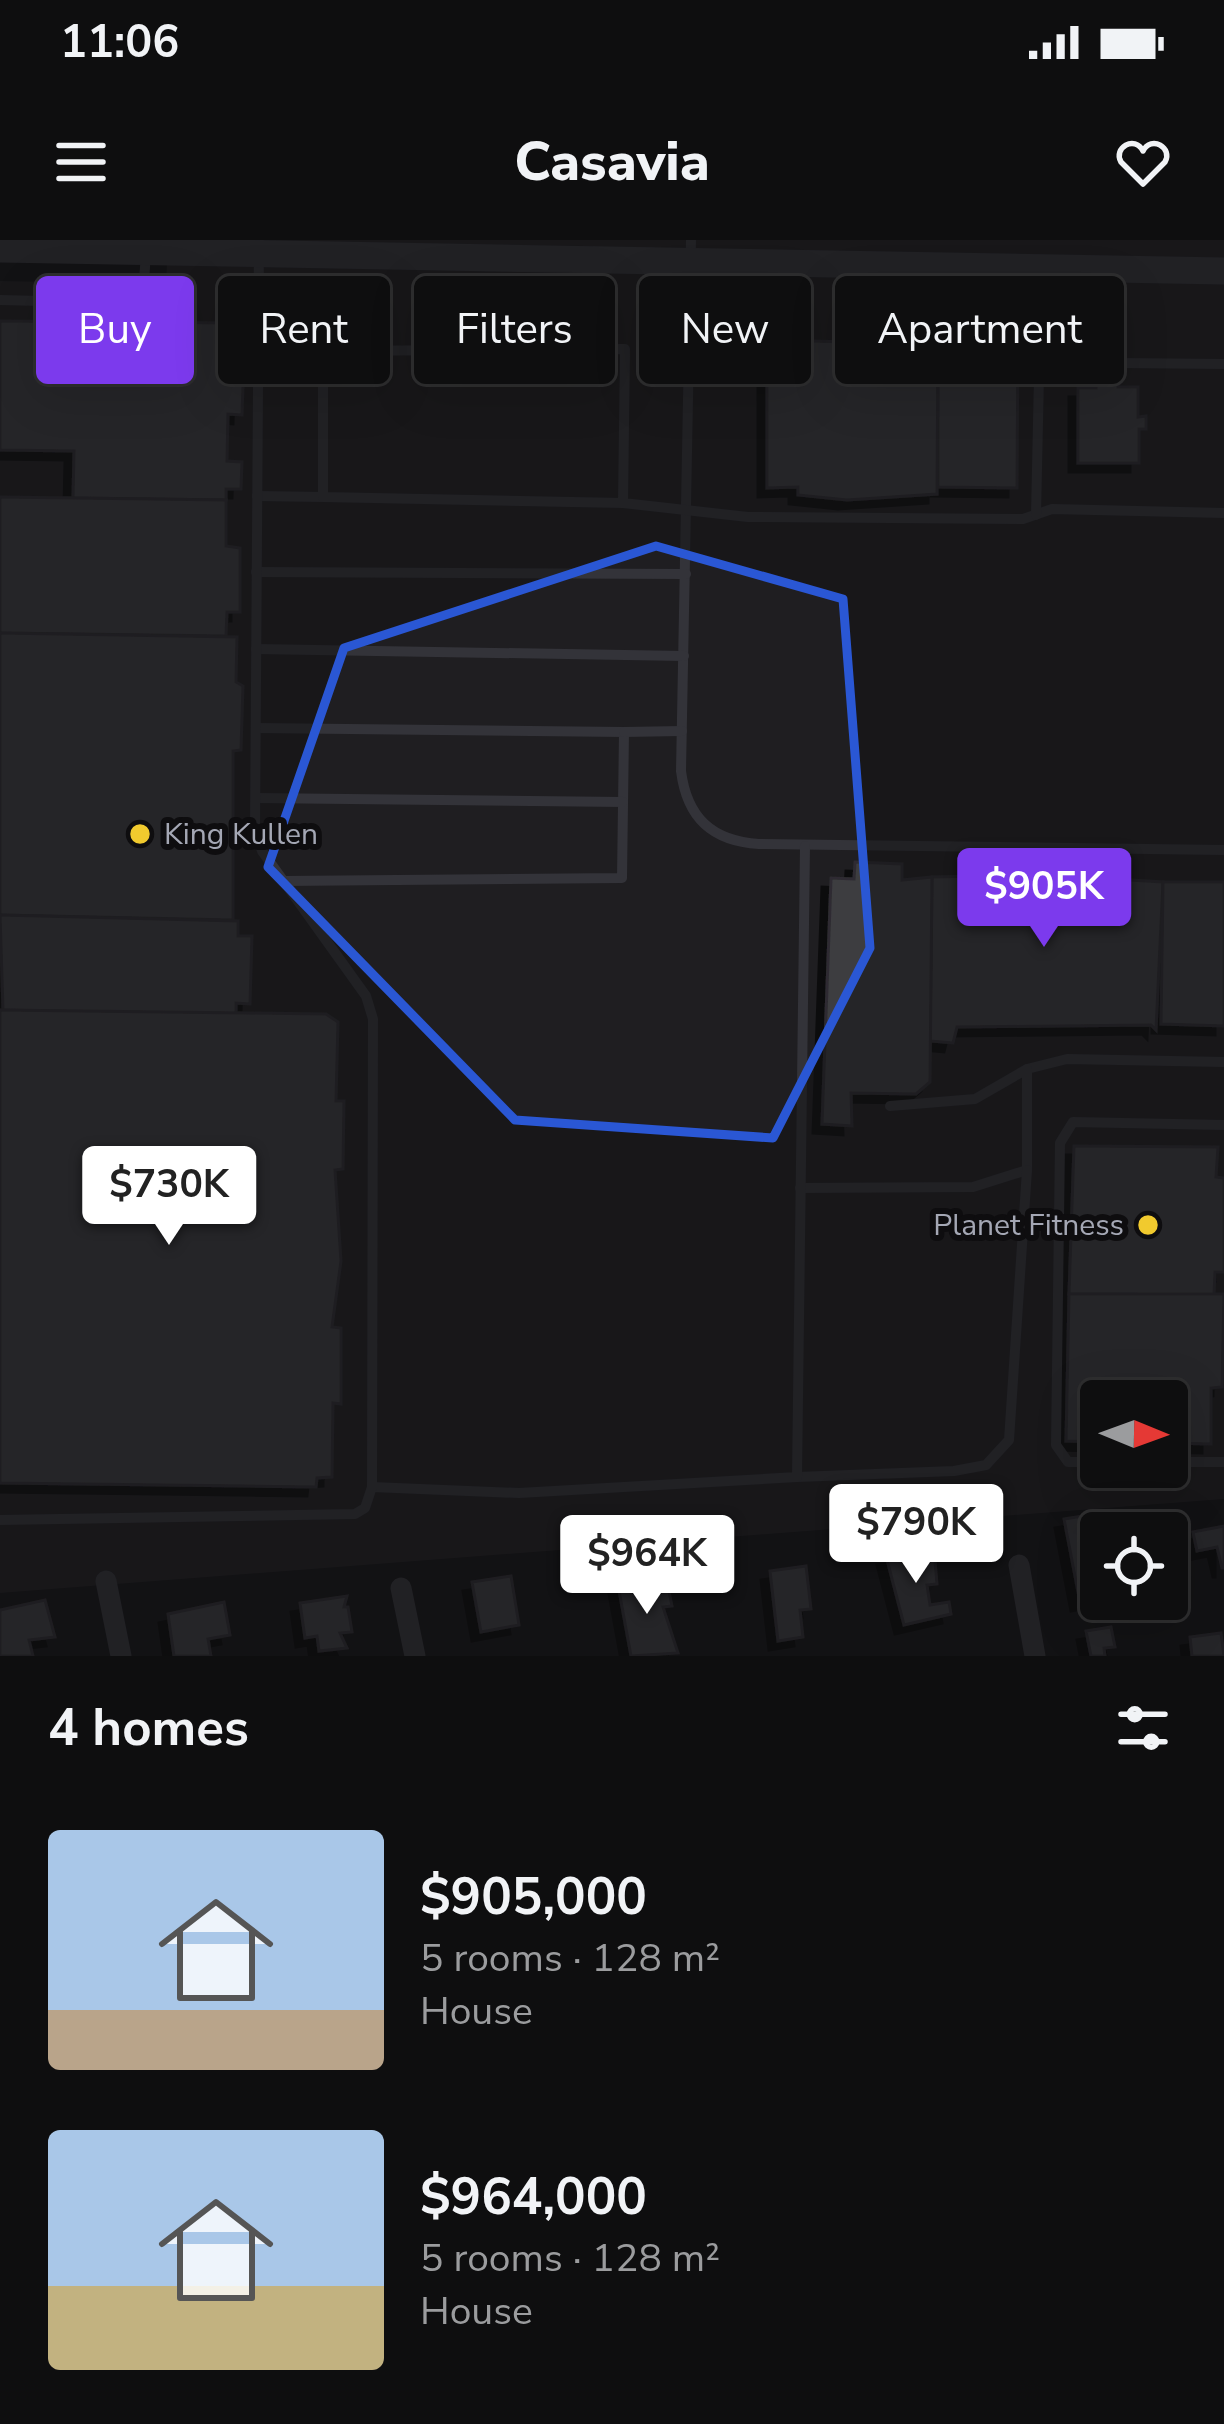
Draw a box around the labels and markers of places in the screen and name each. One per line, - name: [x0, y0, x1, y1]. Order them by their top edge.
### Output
- place label: King Kullen: [164, 814, 318, 855]
- marker: King Kullen: [127, 821, 153, 847]
- pin: $905K: [960, 848, 1128, 950]
- pin: $730K: [85, 1146, 253, 1248]
- place label: Planet Fitness: [933, 1205, 1124, 1246]
- marker: Planet Fitness: [1135, 1212, 1161, 1238]
- pin: $790K: [832, 1484, 1000, 1586]
- pin: $964K: [563, 1515, 731, 1617]

